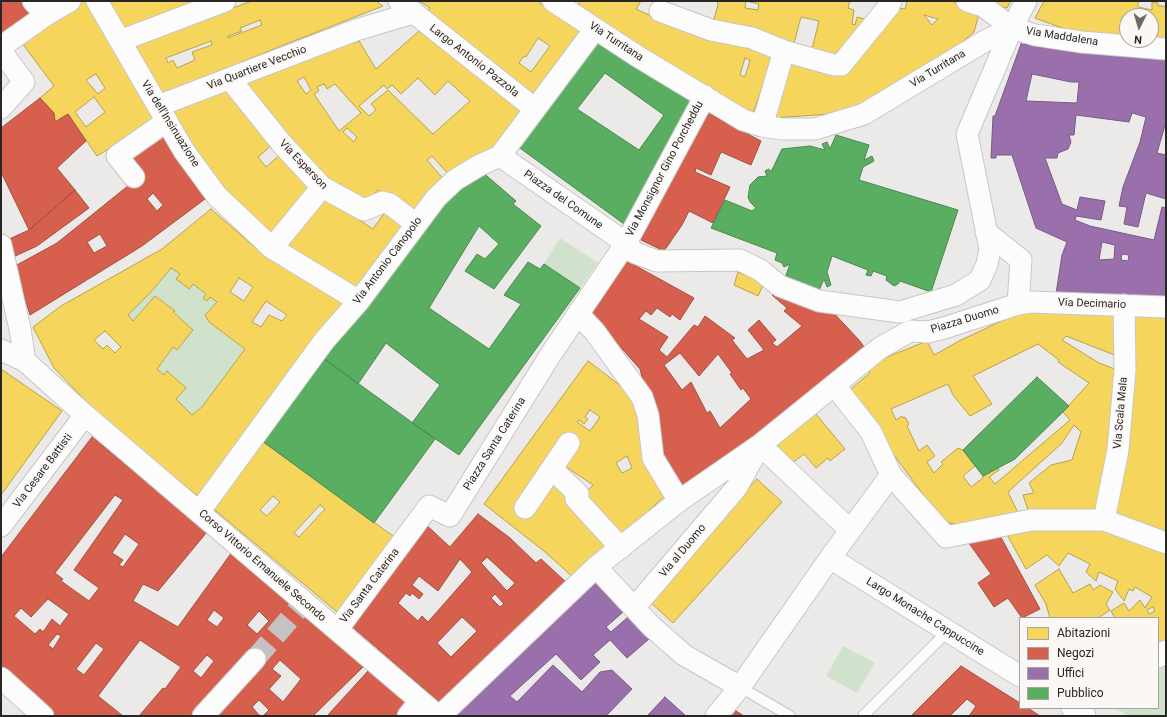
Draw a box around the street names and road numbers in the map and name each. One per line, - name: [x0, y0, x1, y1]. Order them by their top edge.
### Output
- street label: Via Turritana: [586, 20, 646, 64]
- street label: Largo Antonio Pazzola: [427, 22, 521, 100]
- street label: Via Maddalena: [1025, 25, 1099, 49]
- street label: Via Quartiere Vecchio: [205, 43, 309, 93]
- street label: Via Turritana: [908, 47, 968, 91]
- street label: Via dell'Insinuazione: [138, 78, 202, 170]
- street label: Via Monsignor Gino Porcheddu: [624, 99, 706, 239]
- street label: Via Esperson: [276, 137, 330, 193]
- street label: Piazza del Comune: [521, 168, 605, 232]
- street label: Via Antonio Canopolo: [351, 215, 425, 307]
- street label: Via Decimario: [1058, 296, 1126, 312]
- street label: Piazza Duomo: [929, 303, 1001, 337]
- street label: Via Scala Mala: [1111, 376, 1131, 450]
- street label: Piazza Santa Caterina: [461, 395, 529, 493]
- street label: Via Cesare Battisti: [11, 431, 75, 511]
- street label: Corso Vittorio Emanuele Secondo: [196, 507, 328, 625]
- street label: Via al Duomo: [657, 522, 709, 580]
- street label: Via Santa Caterina: [338, 546, 402, 626]
- street label: Largo Monache Cappuccine: [864, 575, 986, 659]

